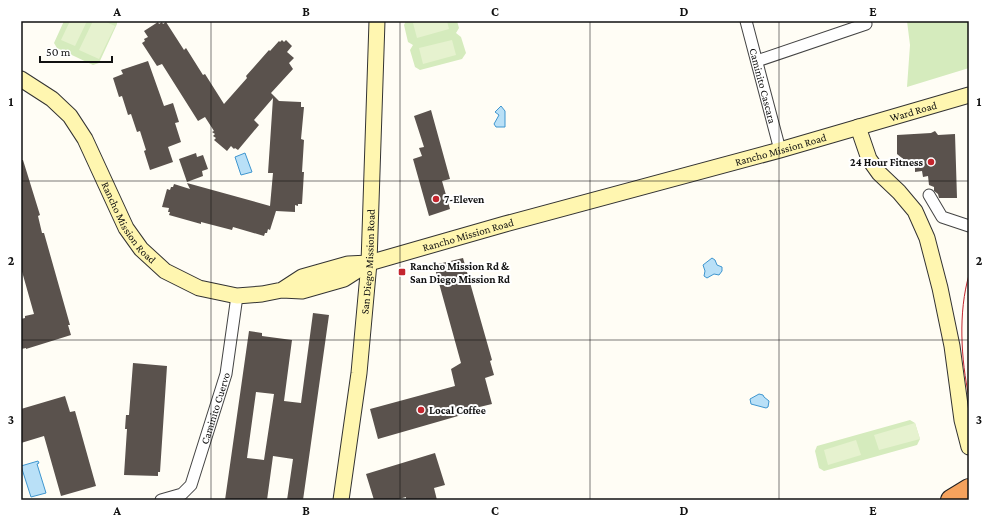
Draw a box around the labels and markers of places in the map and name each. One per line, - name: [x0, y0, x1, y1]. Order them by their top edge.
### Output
- place label: 24 Hour Fitness: [850, 156, 924, 168]
- marker: 24 Hour Fitness: [926, 157, 936, 167]
- place label: 7-Eleven: [444, 193, 485, 205]
- marker: 7-Eleven: [431, 194, 441, 204]
- place label: Rancho Mission Rd & San Diego Mission Rd: [410, 260, 510, 285]
- marker: Rancho Mission Rd & San Diego Mission Rd: [397, 267, 407, 277]
- place label: Local Coffee: [429, 404, 486, 416]
- marker: Local Coffee: [416, 405, 426, 415]

